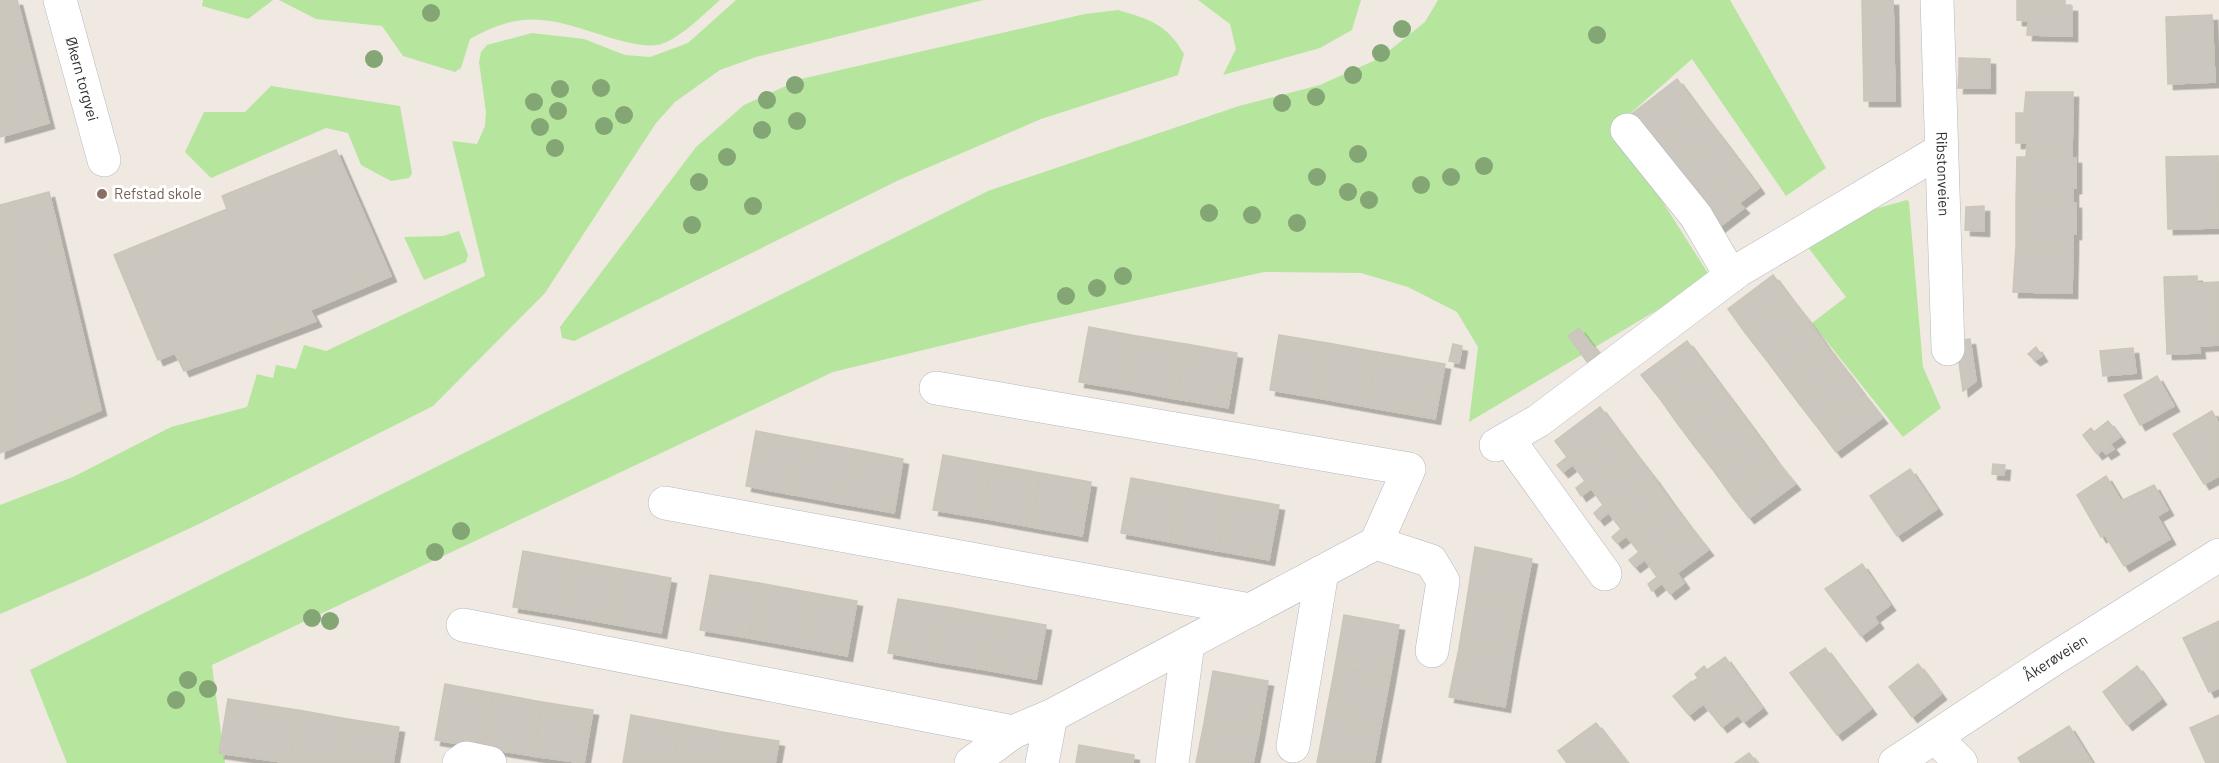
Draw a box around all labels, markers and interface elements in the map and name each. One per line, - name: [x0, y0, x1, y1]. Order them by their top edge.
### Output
- street label: Økern torgvei: [63, 35, 103, 123]
- street label: Ribstonveien: [1933, 131, 1954, 216]
- place label: Refstad skole: [114, 184, 202, 202]
- marker: Refstad skole: [95, 187, 109, 201]
- street label: Åkerøveien: [2019, 630, 2090, 684]

